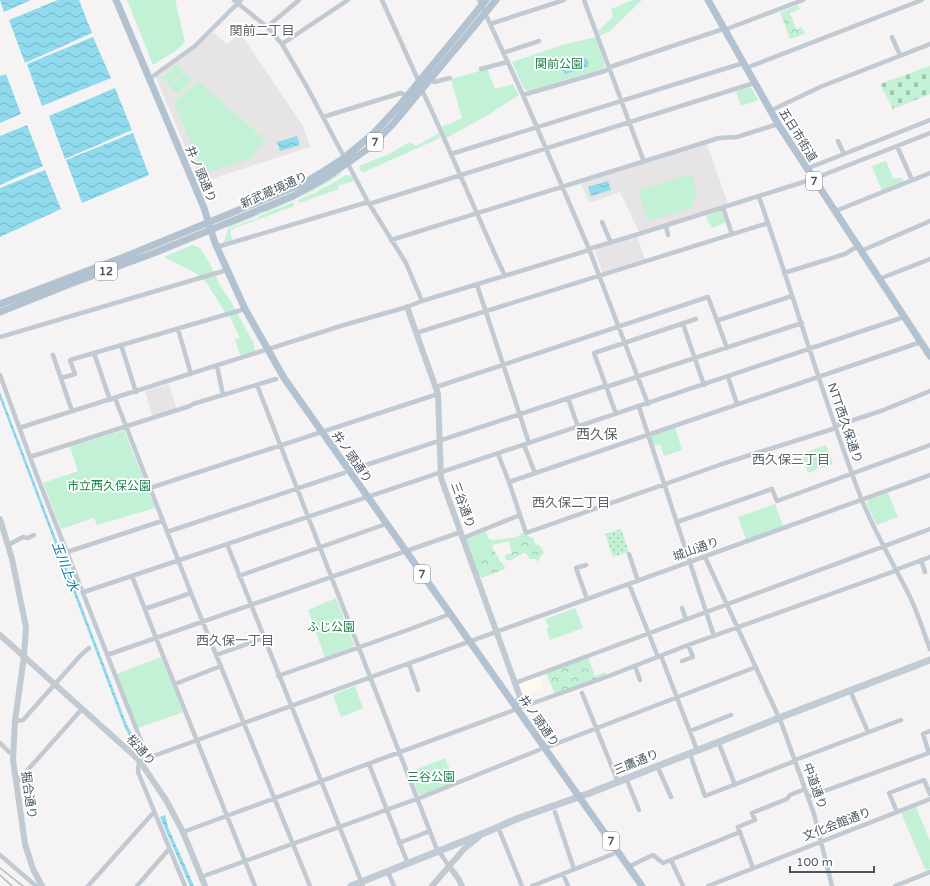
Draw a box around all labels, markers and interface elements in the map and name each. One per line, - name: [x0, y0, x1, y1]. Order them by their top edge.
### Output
- district label: 関前二丁目: [229, 23, 295, 39]
- park label: 関前公園: [535, 57, 583, 71]
- street label: 五日市街道: [776, 106, 820, 164]
- road number: 7: [367, 133, 383, 151]
- street label: 井ノ頭通り: [183, 144, 219, 204]
- street label: 新武蔵境通り: [238, 169, 310, 211]
- road number: 7: [806, 172, 822, 190]
- road number: 12: [95, 262, 117, 280]
- street label: NTT西久保通り: [825, 381, 865, 465]
- district label: 西久保: [576, 426, 618, 443]
- street label: 井ノ頭通り: [329, 428, 375, 486]
- district label: 西久保三丁目: [752, 452, 830, 468]
- park label: 市立西久保公園: [67, 479, 151, 493]
- street label: 三谷通り: [448, 480, 478, 530]
- district label: 西久保二丁目: [532, 495, 610, 511]
- street label: 城山通り: [671, 534, 721, 564]
- water label: 玉川上水: [48, 539, 83, 595]
- road number: 7: [414, 565, 430, 583]
- park label: ふじ公園: [307, 620, 355, 634]
- district label: 西久保一丁目: [196, 633, 274, 649]
- street label: 井ノ頭通り: [516, 692, 562, 750]
- street label: 桜通り: [124, 732, 158, 768]
- street label: 三鷹通り: [611, 747, 661, 777]
- street label: 中道通り: [800, 761, 830, 811]
- street label: 掘合通り: [19, 770, 39, 820]
- park label: 三谷公園: [407, 770, 455, 784]
- street label: 文化会館通り: [801, 805, 873, 843]
- road number: 7: [603, 832, 619, 850]
- scale bar: [790, 848, 874, 874]
- text: 100 m: [796, 855, 833, 869]

